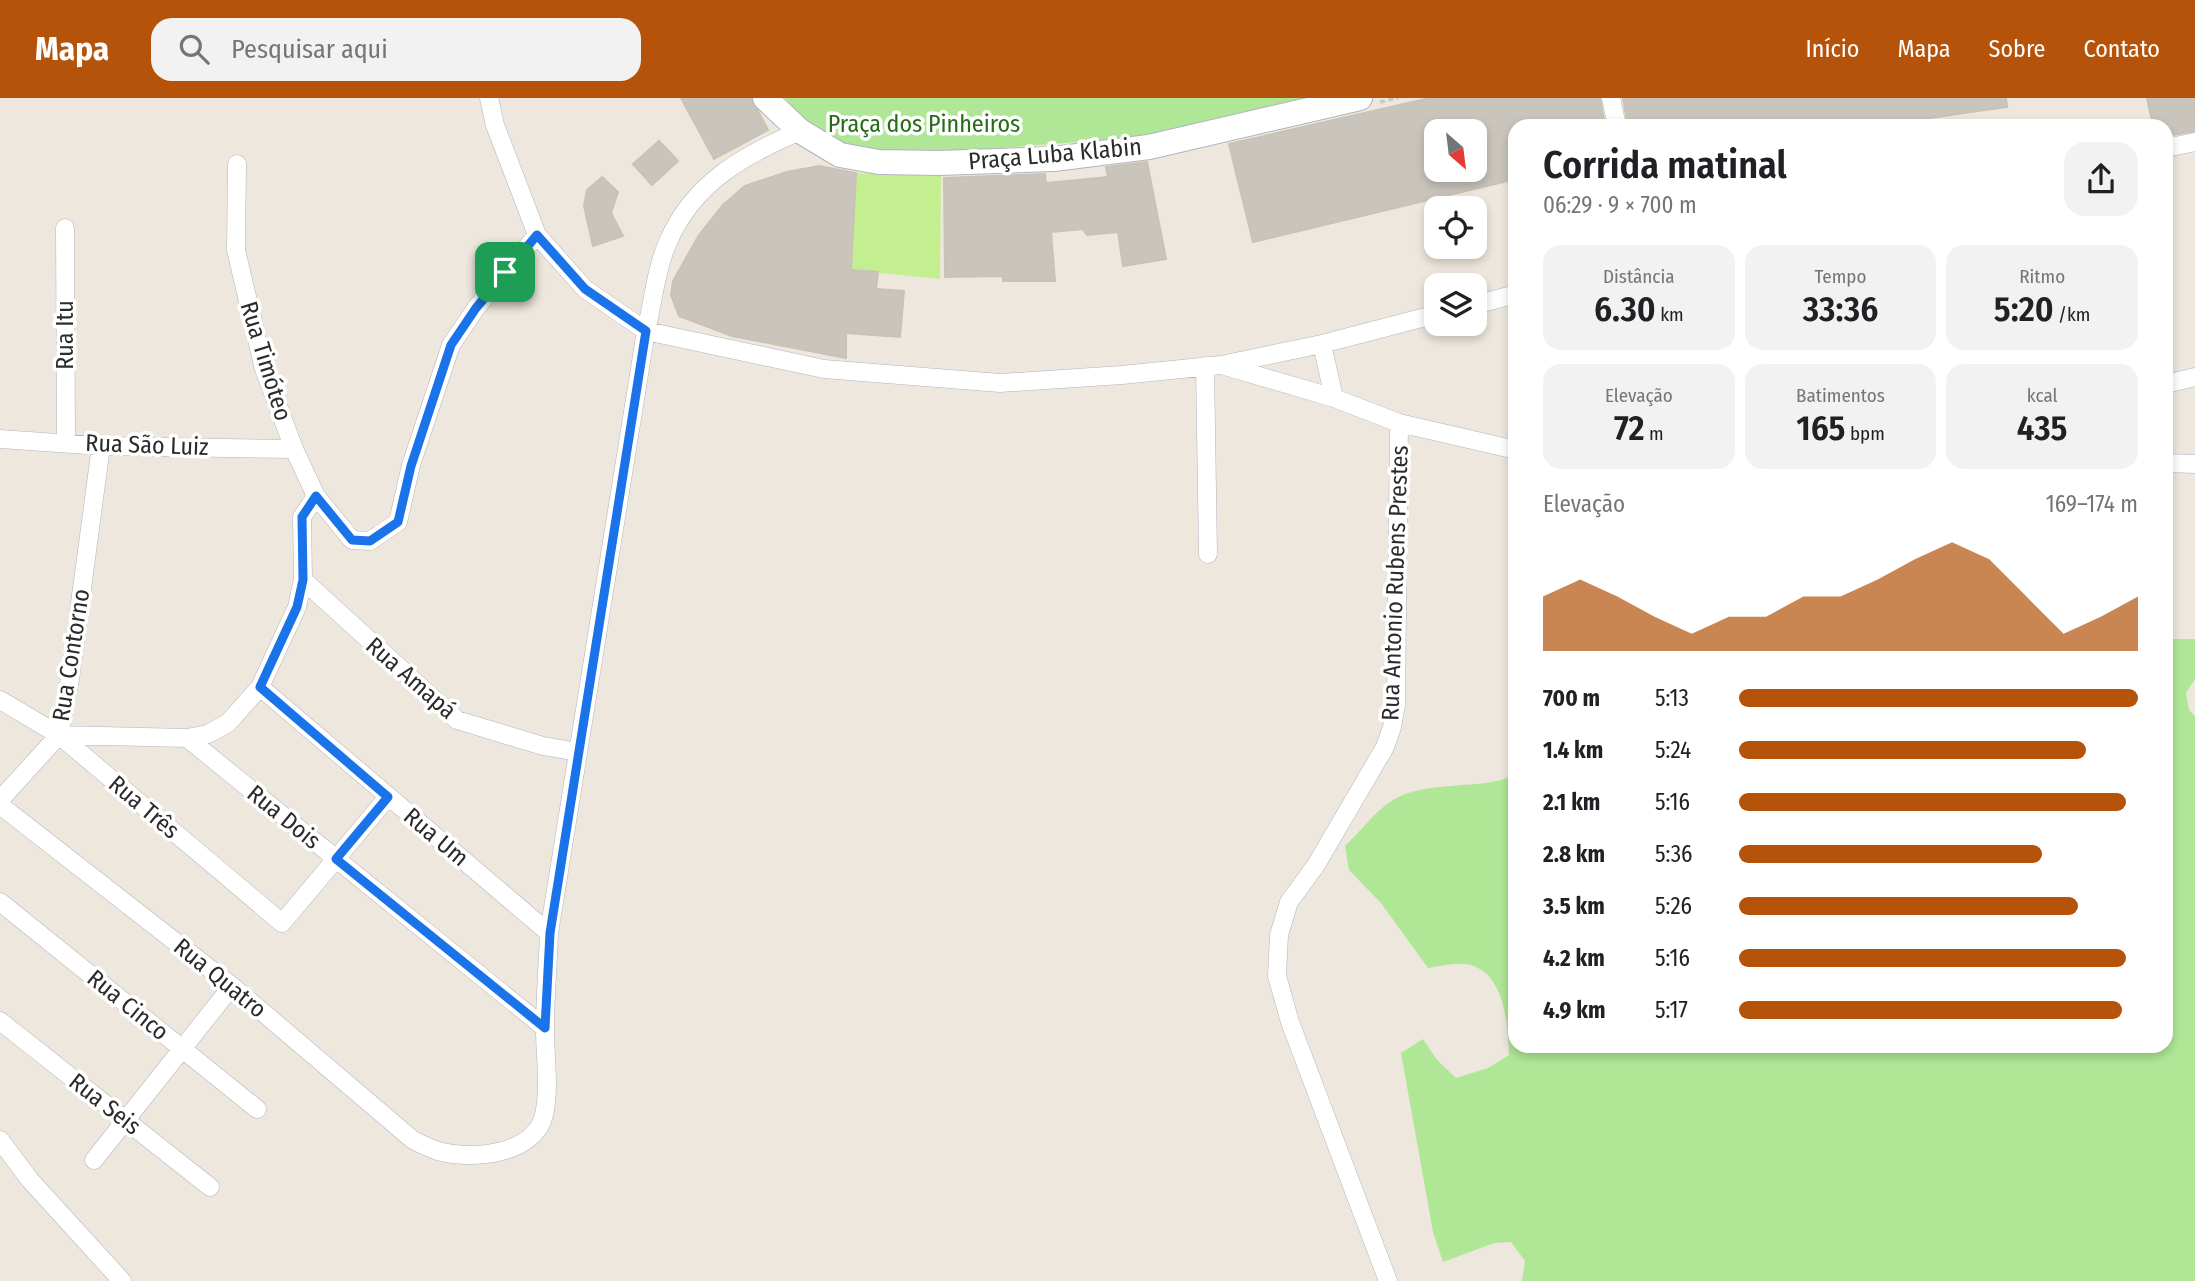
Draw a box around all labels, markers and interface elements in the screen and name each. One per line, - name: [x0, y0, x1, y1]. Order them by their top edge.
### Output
- search box: [151, 18, 641, 81]
- text: Mapa: [35, 29, 109, 69]
- icon: search: [175, 30, 213, 68]
- text: Pesquisar aqui: [231, 34, 388, 65]
- text: Início: [1806, 35, 1859, 63]
- text: Mapa: [1897, 35, 1951, 63]
- text: Sobre: [1989, 35, 2045, 63]
- text: Contato: [2083, 35, 2160, 63]
- park label: Praça dos Pinheiros: [828, 110, 1020, 138]
- north arrow: [1424, 119, 1488, 182]
- map controls: [1424, 119, 1487, 336]
- street label: Praça Luba Klabin: [967, 132, 1143, 176]
- text: Corrida matinal: [1543, 142, 1787, 188]
- button: share: [2064, 142, 2138, 216]
- text: 06:29 · 9 × 700 m: [1543, 191, 1697, 219]
- button: locate: [1424, 196, 1487, 259]
- pin: [475, 242, 535, 302]
- icon: arrive: [486, 253, 524, 291]
- text: Distância: [1603, 265, 1675, 288]
- text: Tempo: [1815, 265, 1866, 288]
- text: Ritmo: [2019, 265, 2065, 288]
- button: layers: [1424, 273, 1487, 336]
- text: 6.30: [1594, 288, 1656, 330]
- text: 33:36: [1803, 288, 1878, 330]
- text: 5:20: [1994, 288, 2054, 330]
- street label: Rua Timóteo: [235, 298, 297, 424]
- street label: Rua Itu: [51, 300, 79, 370]
- text: km: [1656, 303, 1684, 326]
- text: /km: [2054, 303, 2090, 326]
- text: Elevação: [1605, 384, 1673, 407]
- text: Batimentos: [1796, 384, 1885, 407]
- text: kcal: [2027, 384, 2058, 407]
- text: 72: [1614, 407, 1645, 449]
- text: 165: [1796, 407, 1846, 449]
- text: 435: [2017, 407, 2067, 449]
- text: m: [1645, 422, 1664, 445]
- text: bpm: [1846, 422, 1885, 445]
- street label: Rua São Luiz: [85, 429, 209, 461]
- street label: Rua Antonio Rubens Prestes: [1376, 445, 1414, 721]
- text: Elevação: [1543, 490, 1625, 518]
- text: 169–174 m: [2046, 490, 2138, 518]
- street label: Rua Contorno: [47, 587, 95, 723]
- street label: Rua Amapá: [360, 631, 462, 725]
- text: 700 m: [1543, 684, 1600, 712]
- text: 5:13: [1655, 684, 1689, 712]
- text: 1.4 km: [1543, 736, 1603, 764]
- text: 5:24: [1655, 736, 1691, 764]
- street label: Rua Três: [103, 770, 185, 844]
- street label: Rua Dois: [242, 779, 326, 855]
- text: 2.1 km: [1543, 788, 1600, 816]
- text: 5:16: [1655, 788, 1690, 816]
- street label: Rua Um: [398, 802, 474, 872]
- text: 2.8 km: [1543, 840, 1605, 868]
- text: 5:36: [1655, 840, 1692, 868]
- text: 3.5 km: [1543, 892, 1605, 920]
- text: 5:26: [1655, 892, 1692, 920]
- street label: Rua Quatro: [168, 932, 272, 1024]
- text: 4.2 km: [1543, 944, 1605, 972]
- text: 5:16: [1655, 944, 1690, 972]
- street label: Rua Cinco: [82, 964, 174, 1046]
- text: 4.9 km: [1543, 996, 1606, 1024]
- text: 5:17: [1655, 996, 1688, 1024]
- street label: Rua Seis: [64, 1067, 146, 1141]

